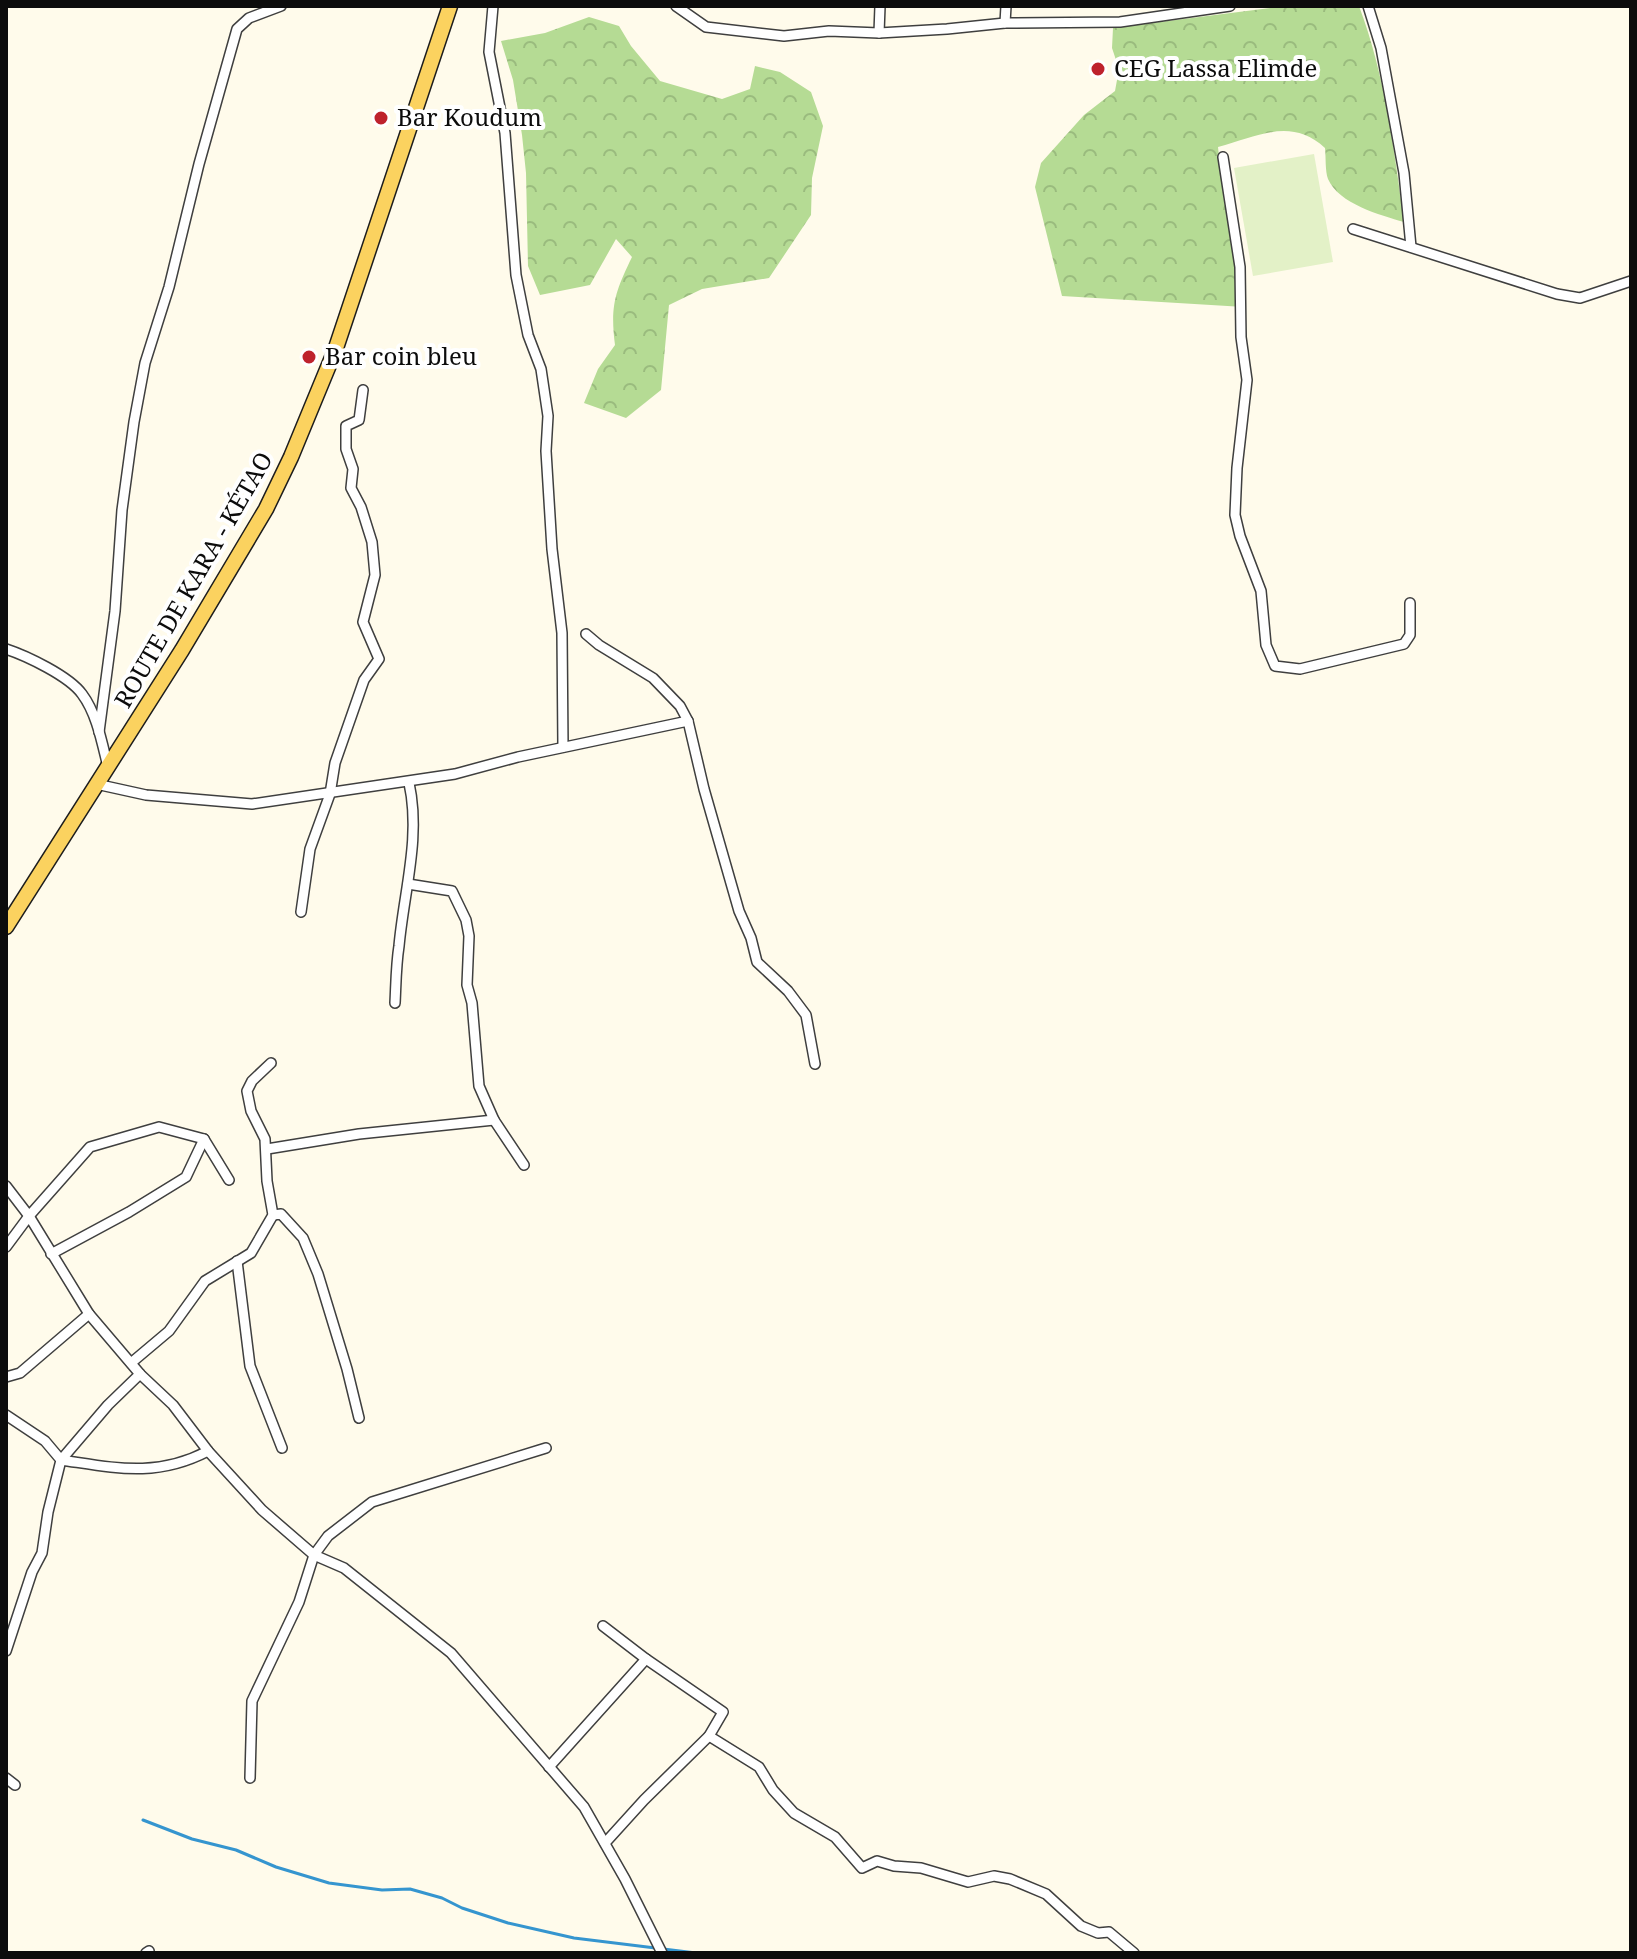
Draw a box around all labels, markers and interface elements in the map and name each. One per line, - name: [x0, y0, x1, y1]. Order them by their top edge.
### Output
- place label: CEG Lassa Elimde: [1114, 51, 1317, 84]
- marker: CEG Lassa Elimde: [1089, 60, 1107, 78]
- place label: Bar Koudum: [397, 100, 542, 133]
- marker: Bar Koudum: [372, 109, 390, 127]
- place label: Bar coin bleu: [325, 339, 477, 372]
- marker: Bar coin bleu: [300, 348, 318, 366]
- street label: ROUTE DE KARA - KÉTAO: [106, 445, 280, 713]

